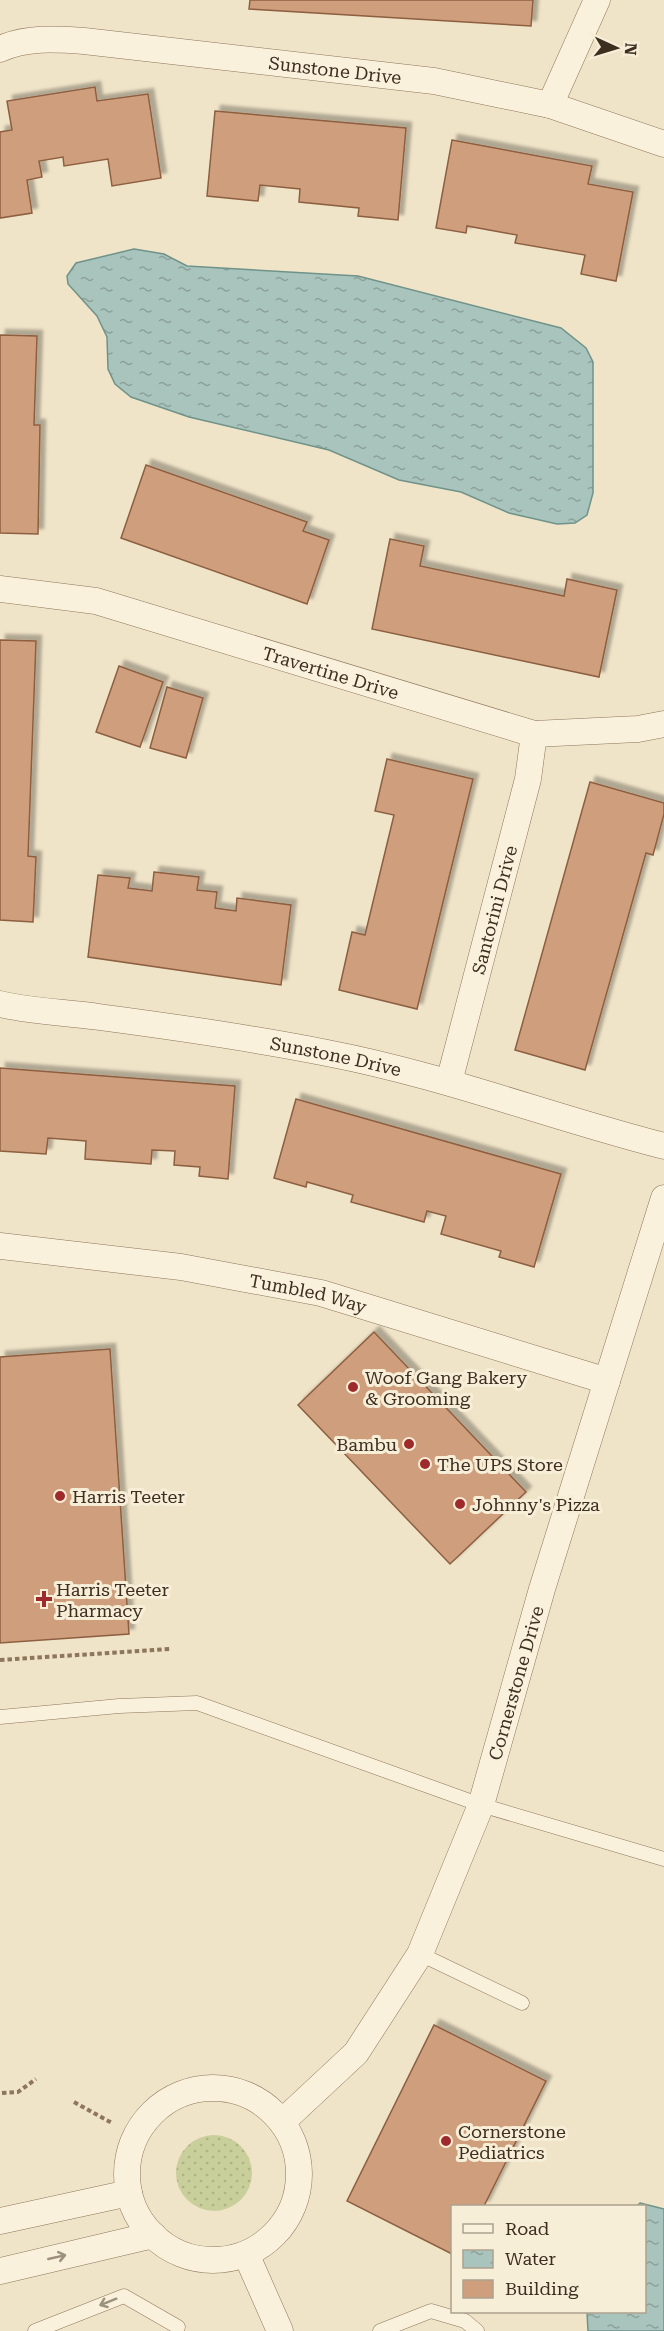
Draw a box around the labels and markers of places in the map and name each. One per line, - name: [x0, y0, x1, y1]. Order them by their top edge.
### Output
- place label: Woof Gang Bakery & Grooming: [365, 1367, 528, 1409]
- marker: Woof Gang Bakery & Grooming: [346, 1380, 360, 1394]
- place label: Bambu: [336, 1434, 397, 1455]
- marker: Bambu: [402, 1437, 416, 1451]
- place label: The UPS Store: [437, 1454, 563, 1475]
- marker: The UPS Store: [418, 1457, 432, 1471]
- place label: Harris Teeter: [72, 1486, 185, 1507]
- marker: Harris Teeter: [53, 1489, 67, 1503]
- place label: Johnny's Pizza: [472, 1494, 600, 1515]
- marker: Johnny's Pizza: [453, 1497, 467, 1511]
- place label: Harris Teeter Pharmacy: [56, 1579, 169, 1621]
- marker: Harris Teeter Pharmacy: [37, 1592, 51, 1606]
- place label: Cornerstone Pediatrics: [458, 2121, 566, 2163]
- marker: Cornerstone Pediatrics: [439, 2134, 453, 2148]

